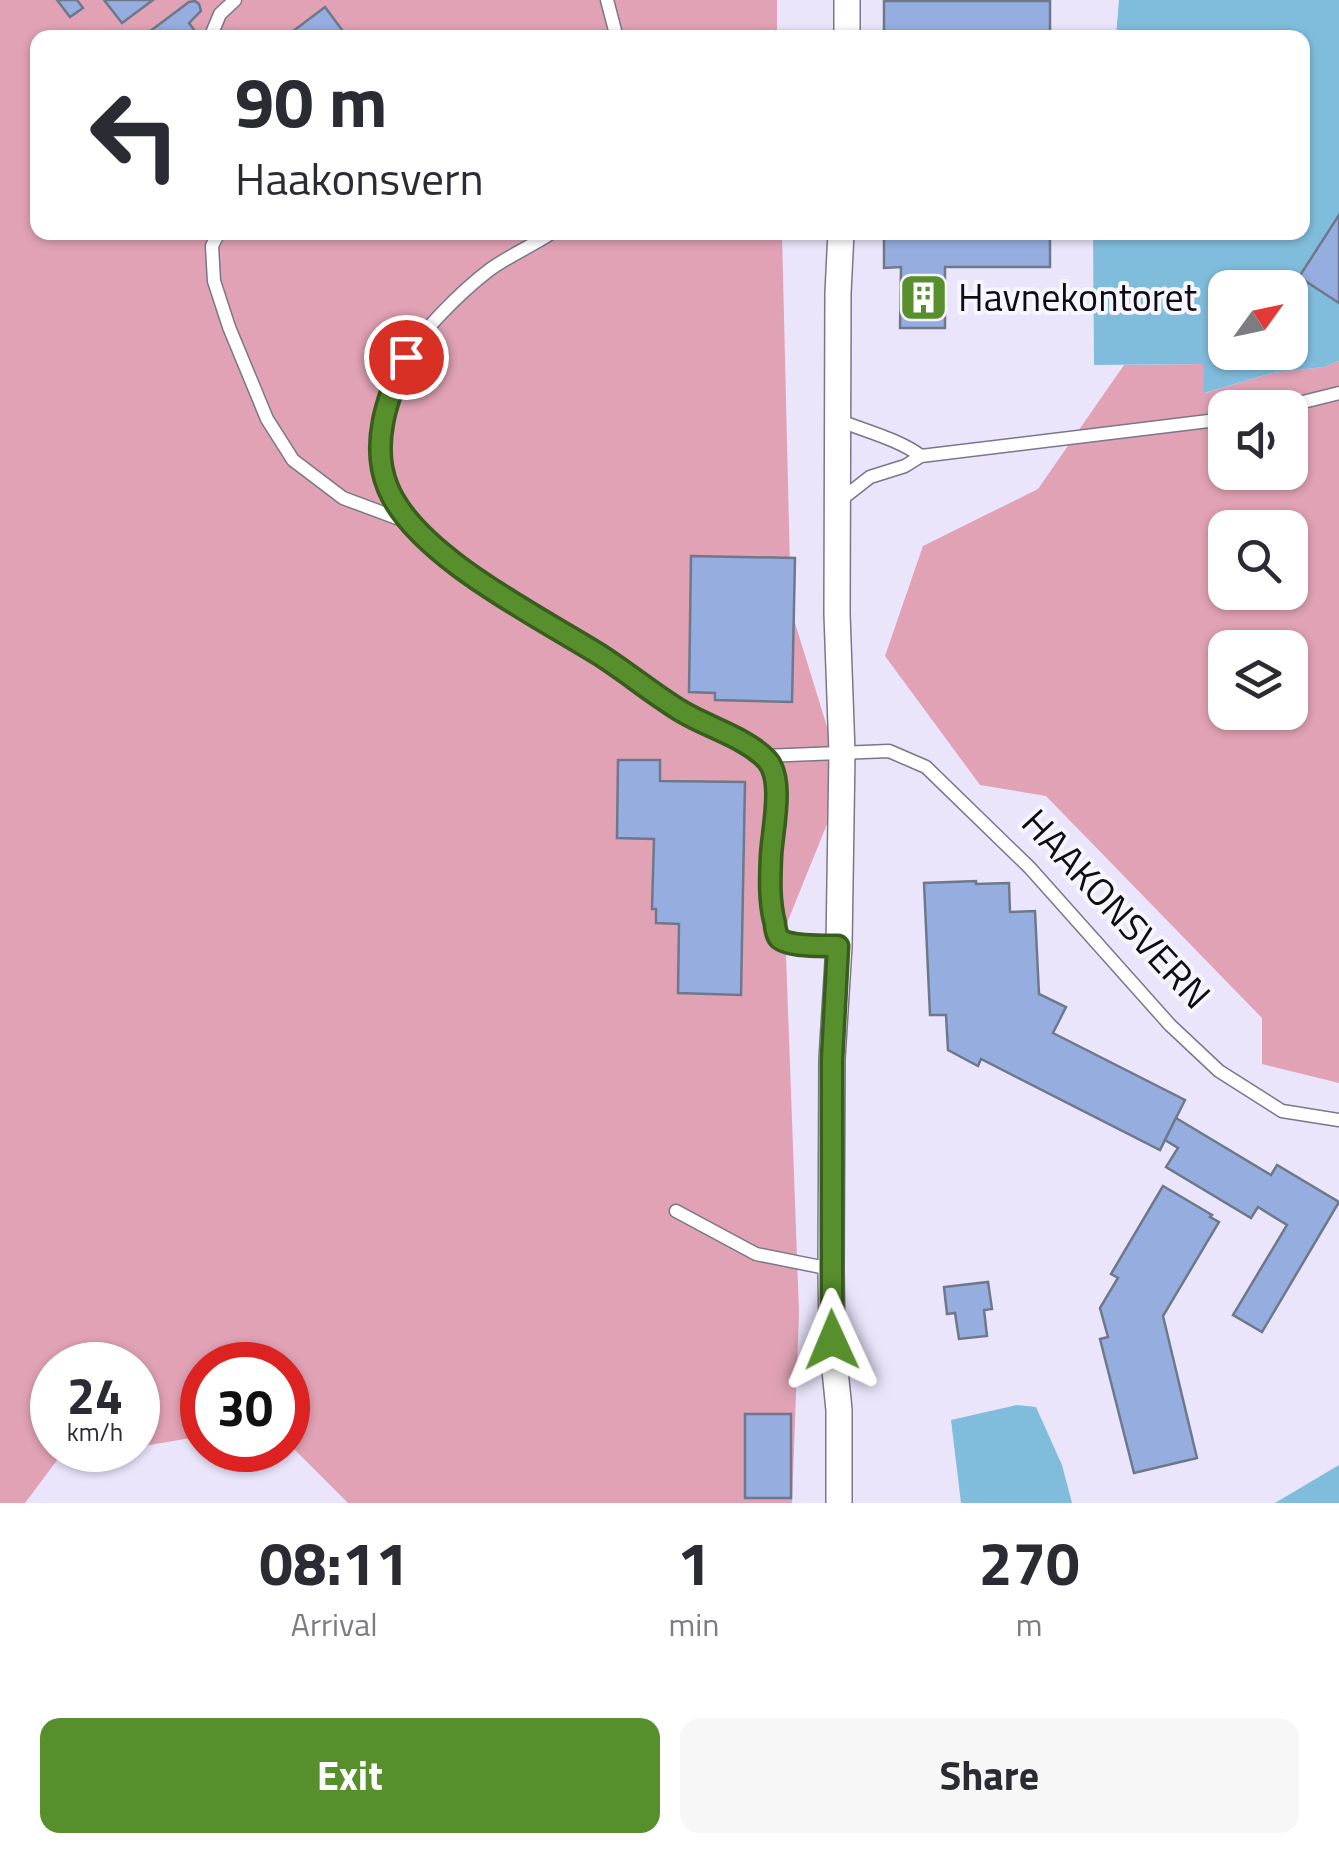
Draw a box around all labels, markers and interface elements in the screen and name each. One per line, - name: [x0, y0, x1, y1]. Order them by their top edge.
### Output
- text: 90 m: [235, 48, 388, 154]
- icon: left: [70, 70, 200, 200]
- text: Haakonsvern: [235, 144, 484, 212]
- place label: Havnekontoret: [958, 268, 1197, 326]
- north arrow: [1208, 270, 1308, 370]
- map controls: [1208, 270, 1308, 730]
- building icon: Havnekontoret: [897, 272, 949, 324]
- pin: [364, 315, 449, 400]
- icon: arrive: [379, 330, 434, 385]
- button: sound: [1208, 390, 1308, 490]
- button: search: [1208, 510, 1308, 610]
- button: layers: [1208, 630, 1308, 730]
- street label: HAAKONSVERN: [1009, 795, 1225, 1021]
- position arrow: [780, 1288, 884, 1392]
- speed limit sign: 30: [180, 1342, 310, 1472]
- text: 24: [67, 1357, 123, 1433]
- text: km/h: [67, 1413, 123, 1451]
- text: 08:11: [259, 1517, 409, 1608]
- text: 1: [677, 1517, 711, 1608]
- text: 270: [979, 1517, 1080, 1608]
- text: Arrival: [291, 1600, 378, 1648]
- text: min: [668, 1600, 719, 1648]
- text: m: [1016, 1600, 1043, 1648]
- button: Exit: [40, 1718, 660, 1833]
- button: Share: [680, 1718, 1299, 1833]

